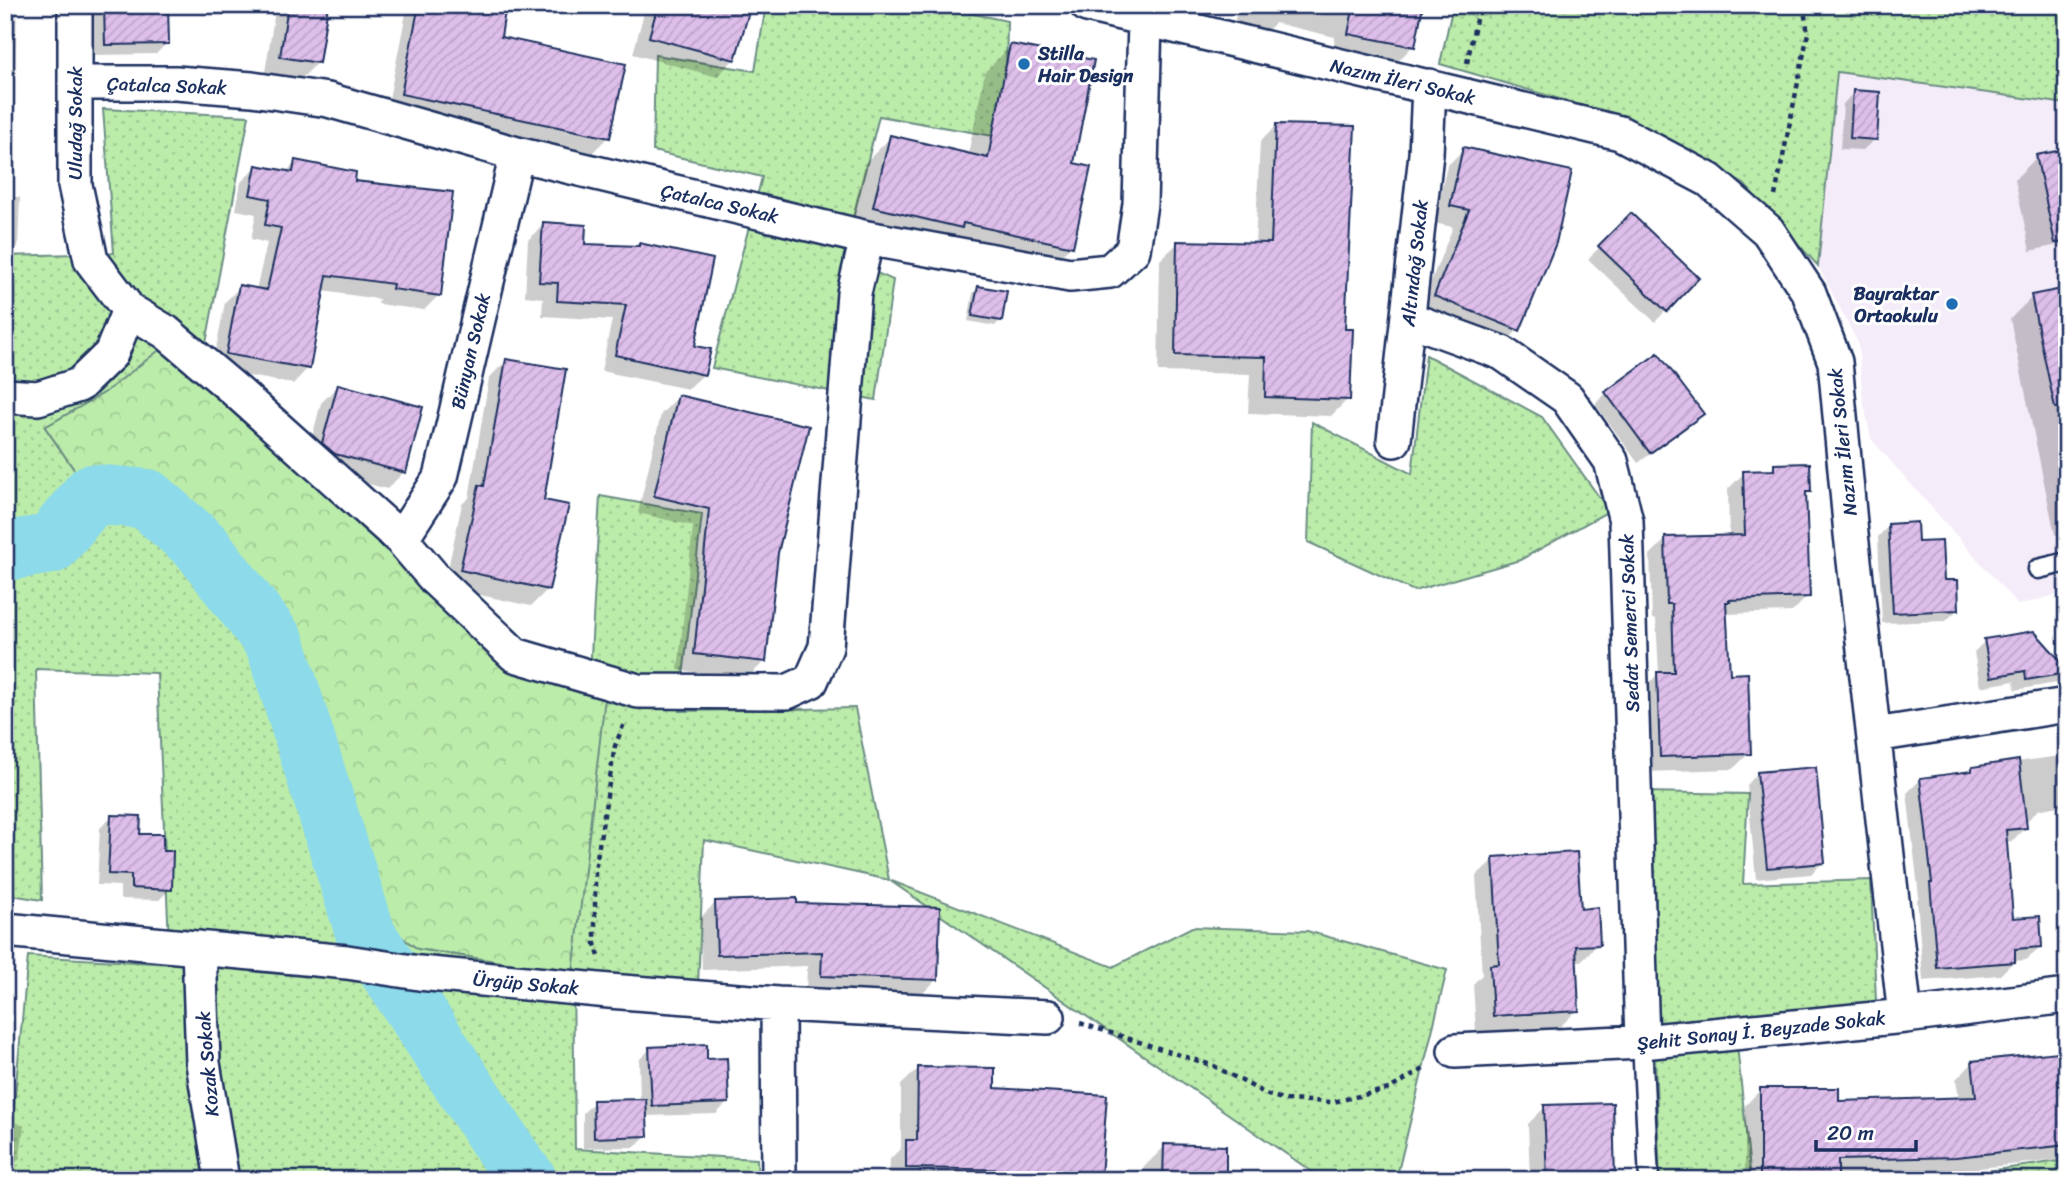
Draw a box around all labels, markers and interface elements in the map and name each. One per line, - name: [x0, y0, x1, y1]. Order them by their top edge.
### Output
- place label: Stilla Hair Design: [1037, 37, 1134, 92]
- street label: Nazım İleri Sokak: [1327, 49, 1479, 114]
- marker: Stilla Hair Design: [1016, 56, 1032, 72]
- street label: Uludağ Sokak: [59, 65, 92, 180]
- street label: Çatalca Sokak: [106, 67, 227, 104]
- street label: Çatalca Sokak: [658, 174, 782, 233]
- street label: Altındağ Sokak: [1391, 197, 1438, 329]
- place label: Bayraktar Ortaokulu: [1854, 277, 1940, 332]
- street label: Bünyan Sokak: [441, 290, 500, 412]
- marker: Bayraktar Ortaokulu: [1944, 296, 1960, 312]
- street label: Nazım İleri Sokak: [1818, 367, 1867, 517]
- street label: Sedat Semerci Sokak: [1610, 532, 1649, 713]
- street label: Ürgüp Sokak: [472, 962, 580, 1005]
- street label: Şehit Sonay İ. Beyzade Sokak: [1635, 1001, 1887, 1060]
- street label: Kozak Sokak: [186, 1009, 229, 1118]
- scale bar: [1816, 1108, 1916, 1152]
- text: 20 m: [1827, 1114, 1874, 1152]

